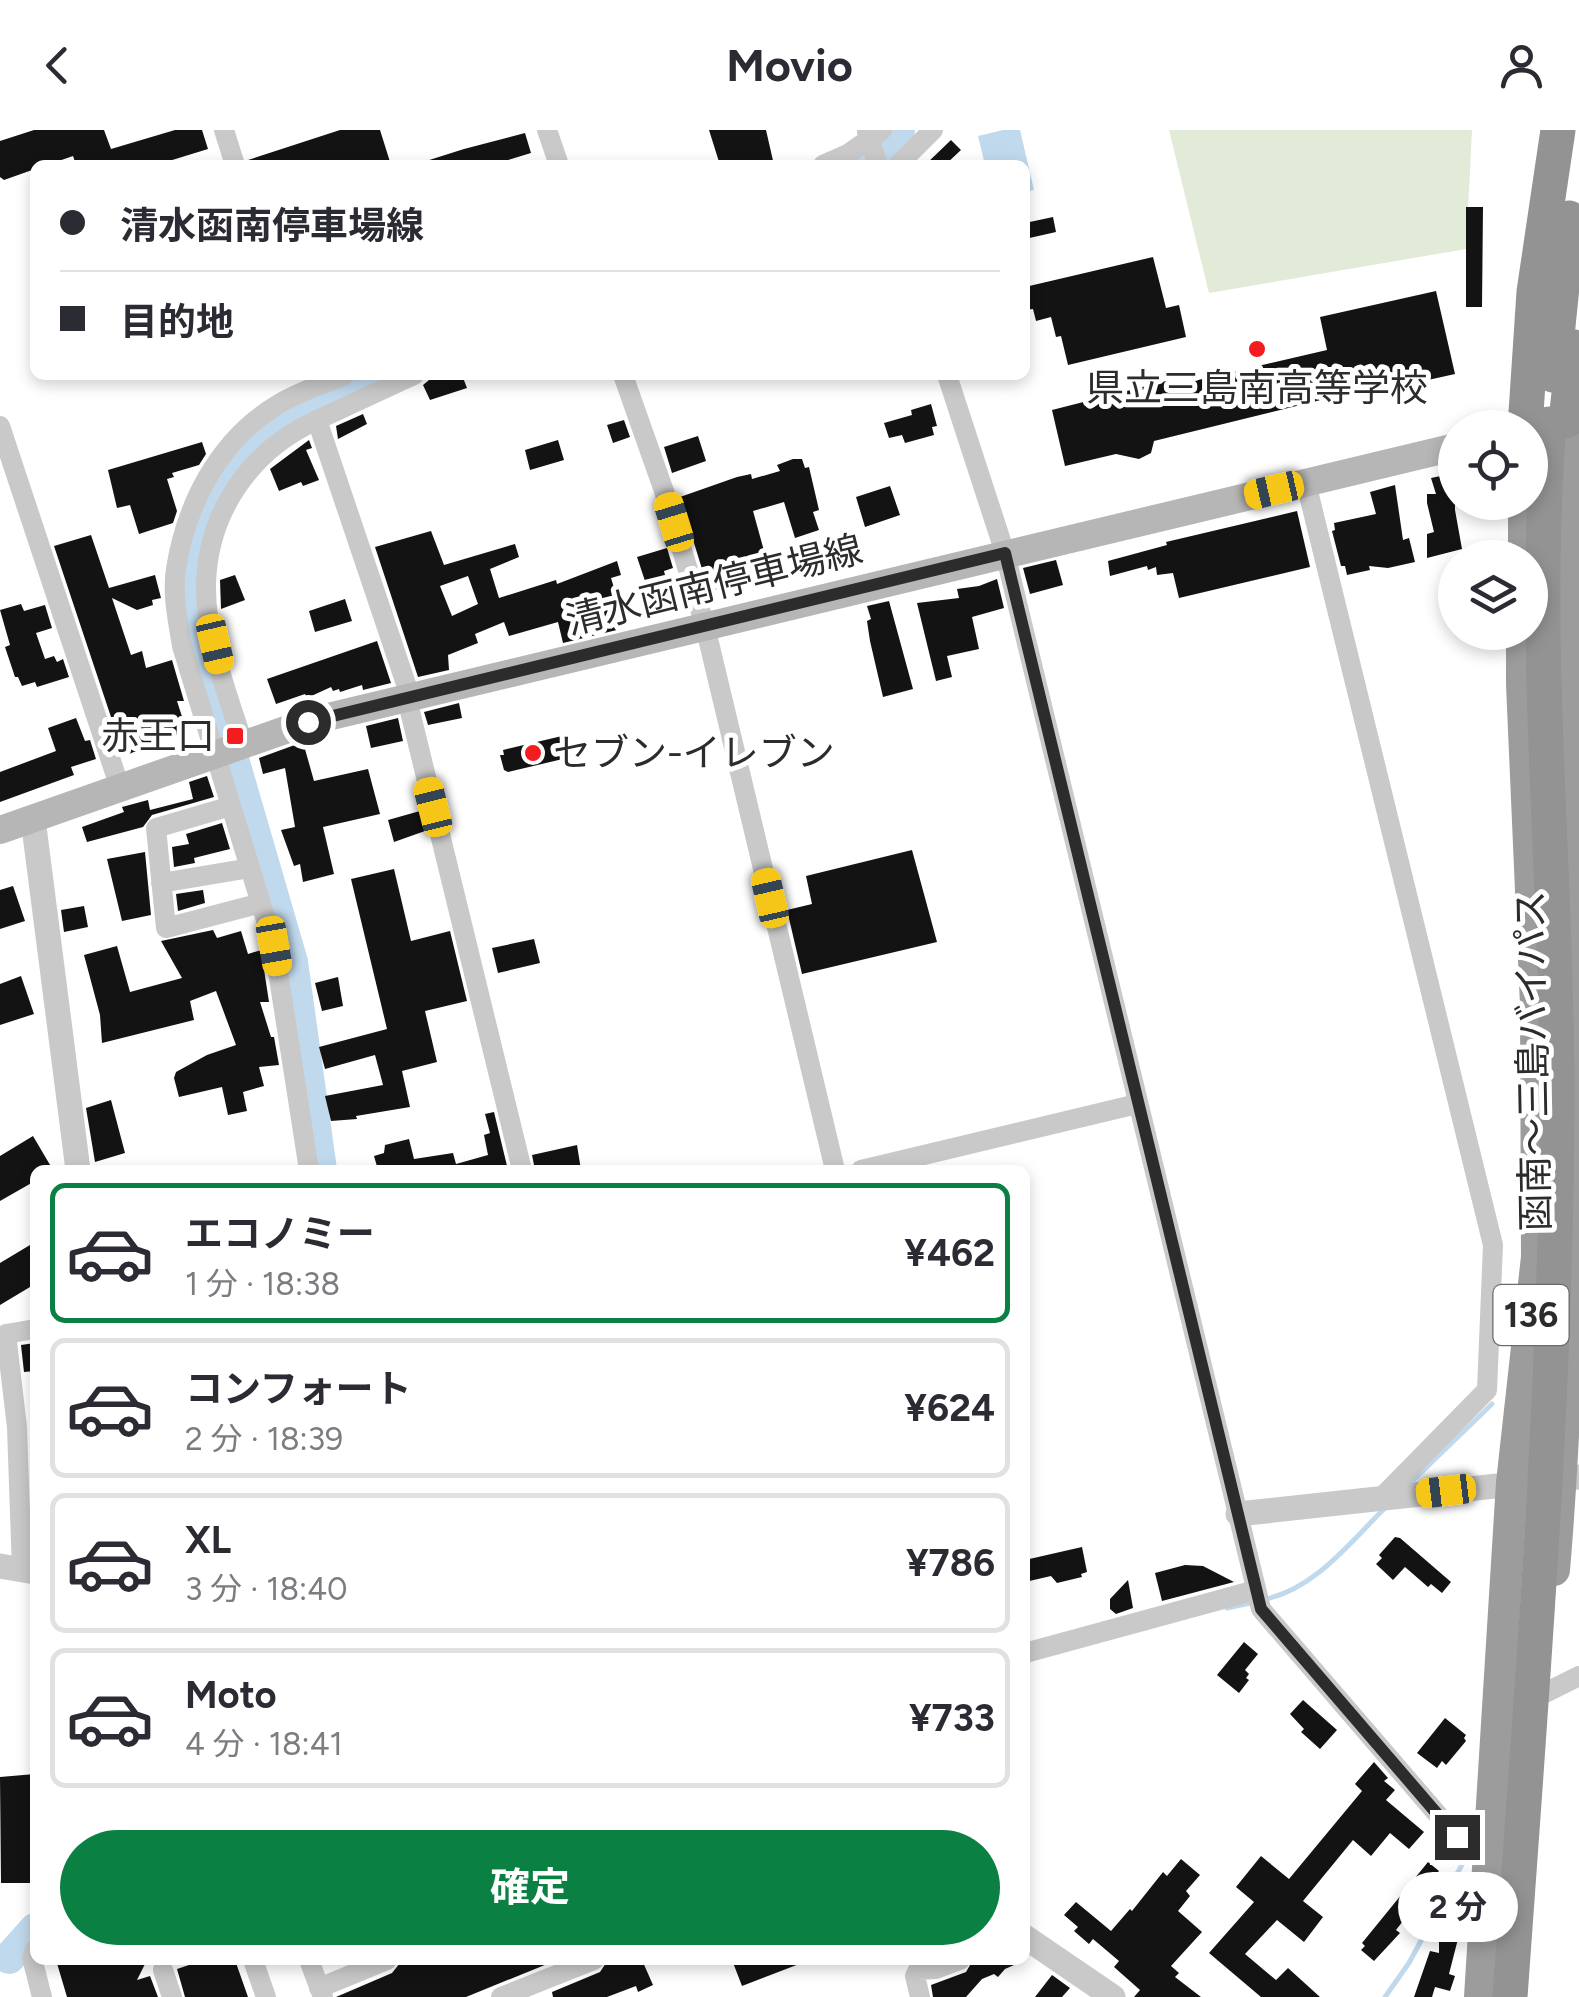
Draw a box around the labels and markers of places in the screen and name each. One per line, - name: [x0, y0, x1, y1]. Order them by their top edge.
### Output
- marker: 県立三島南高等学校: [1246, 338, 1268, 360]
- place label: 県立三島南高等学校: [1086, 365, 1428, 411]
- place label: 赤王口: [101, 713, 215, 759]
- marker: 赤王口: [224, 725, 246, 747]
- place label: セブン-イレブン: [553, 730, 835, 776]
- marker: セブン-イレブン: [522, 742, 544, 764]

